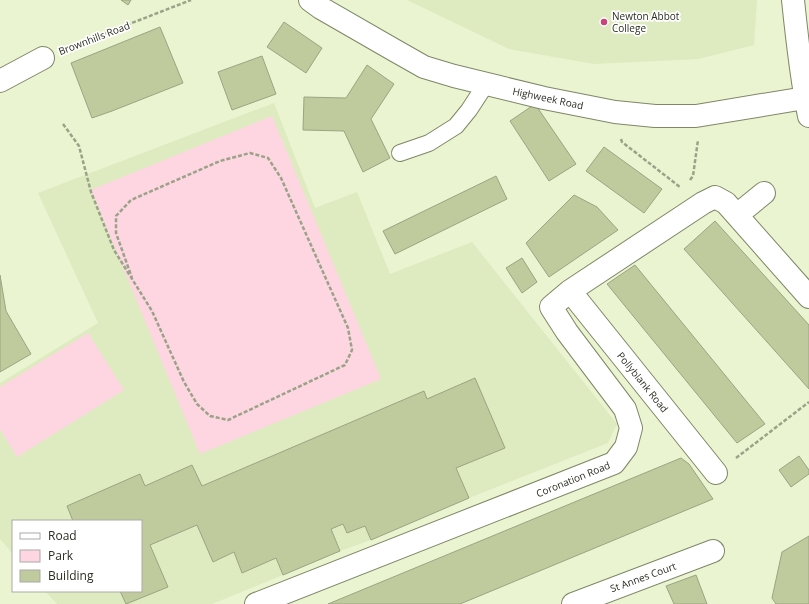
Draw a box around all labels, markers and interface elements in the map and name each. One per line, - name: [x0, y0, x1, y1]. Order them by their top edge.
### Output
- place label: Newton Abbot College: [612, 9, 680, 35]
- marker: Newton Abbot College: [599, 17, 609, 27]
- street label: Brownhills Road: [56, 18, 132, 58]
- street label: Highweek Road: [511, 84, 585, 112]
- street label: Pollyblank Road: [614, 349, 672, 415]
- street label: Coronation Road: [534, 458, 612, 500]
- legend: [12, 520, 142, 592]
- text: Road: [48, 527, 77, 544]
- text: Park: [48, 547, 74, 564]
- street label: St Annes Court: [608, 558, 678, 595]
- text: Building: [48, 567, 94, 584]

